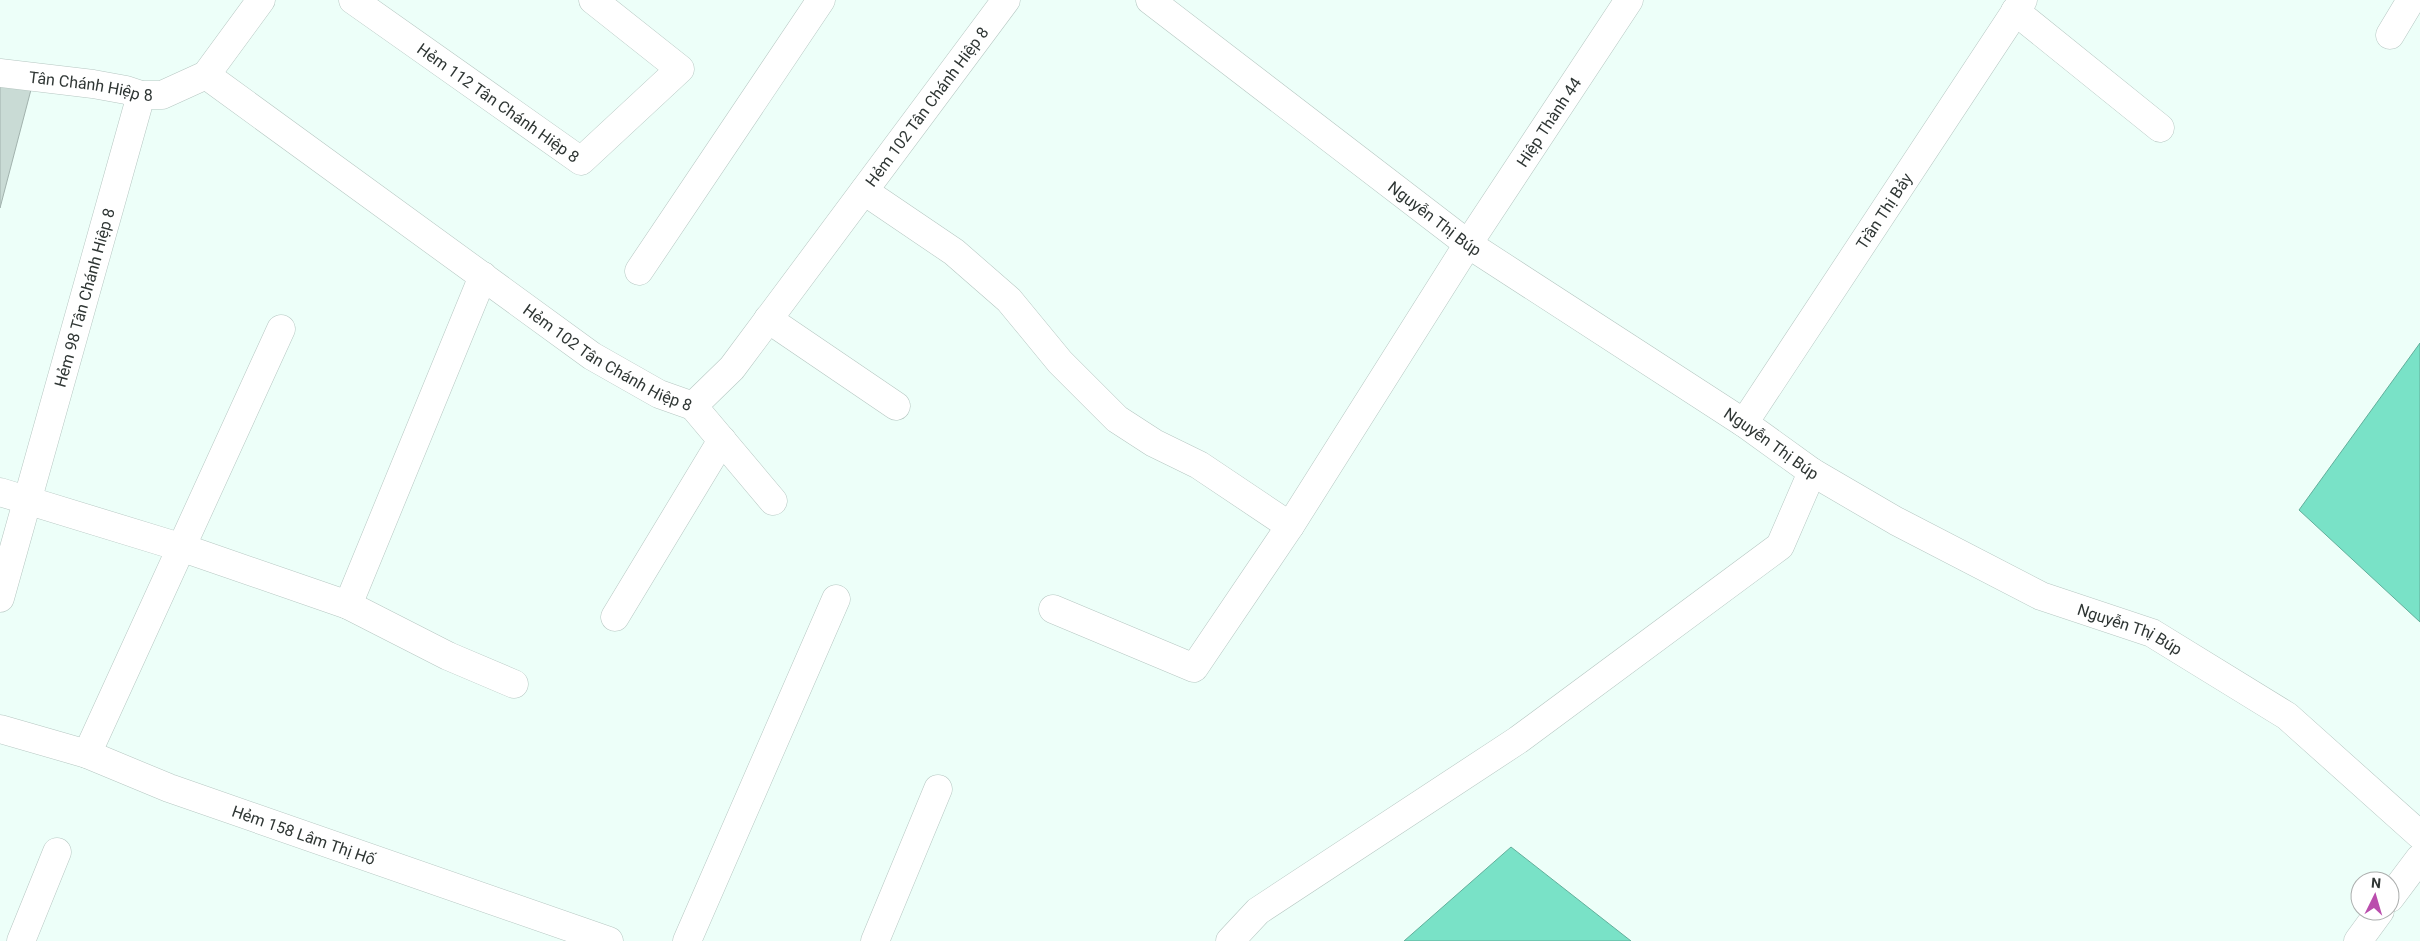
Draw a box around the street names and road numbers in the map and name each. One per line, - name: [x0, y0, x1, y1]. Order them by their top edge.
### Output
- street label: Hẻm 102 Tân Chánh Hiệp 8: [862, 23, 993, 190]
- street label: Hẻm 112 Tân Chánh Hiệp 8: [413, 39, 583, 167]
- street label: Tân Chánh Hiệp 8: [28, 67, 153, 105]
- street label: Hiệp Thành 44: [1513, 74, 1585, 170]
- street label: Trần Thị Bảy: [1852, 169, 1917, 253]
- street label: Nguyễn Thị Búp: [1384, 177, 1485, 260]
- street label: Hẻm 98 Tân Chánh Hiệp 8: [51, 206, 119, 389]
- street label: Hẻm 102 Tân Chánh Hiệp 8: [519, 300, 695, 415]
- street label: Nguyễn Thị Búp: [1720, 404, 1822, 484]
- street label: Nguyễn Thị Búp: [2075, 600, 2185, 659]
- street label: Hẻm 158 Lâm Thị Hố: [229, 802, 379, 869]

